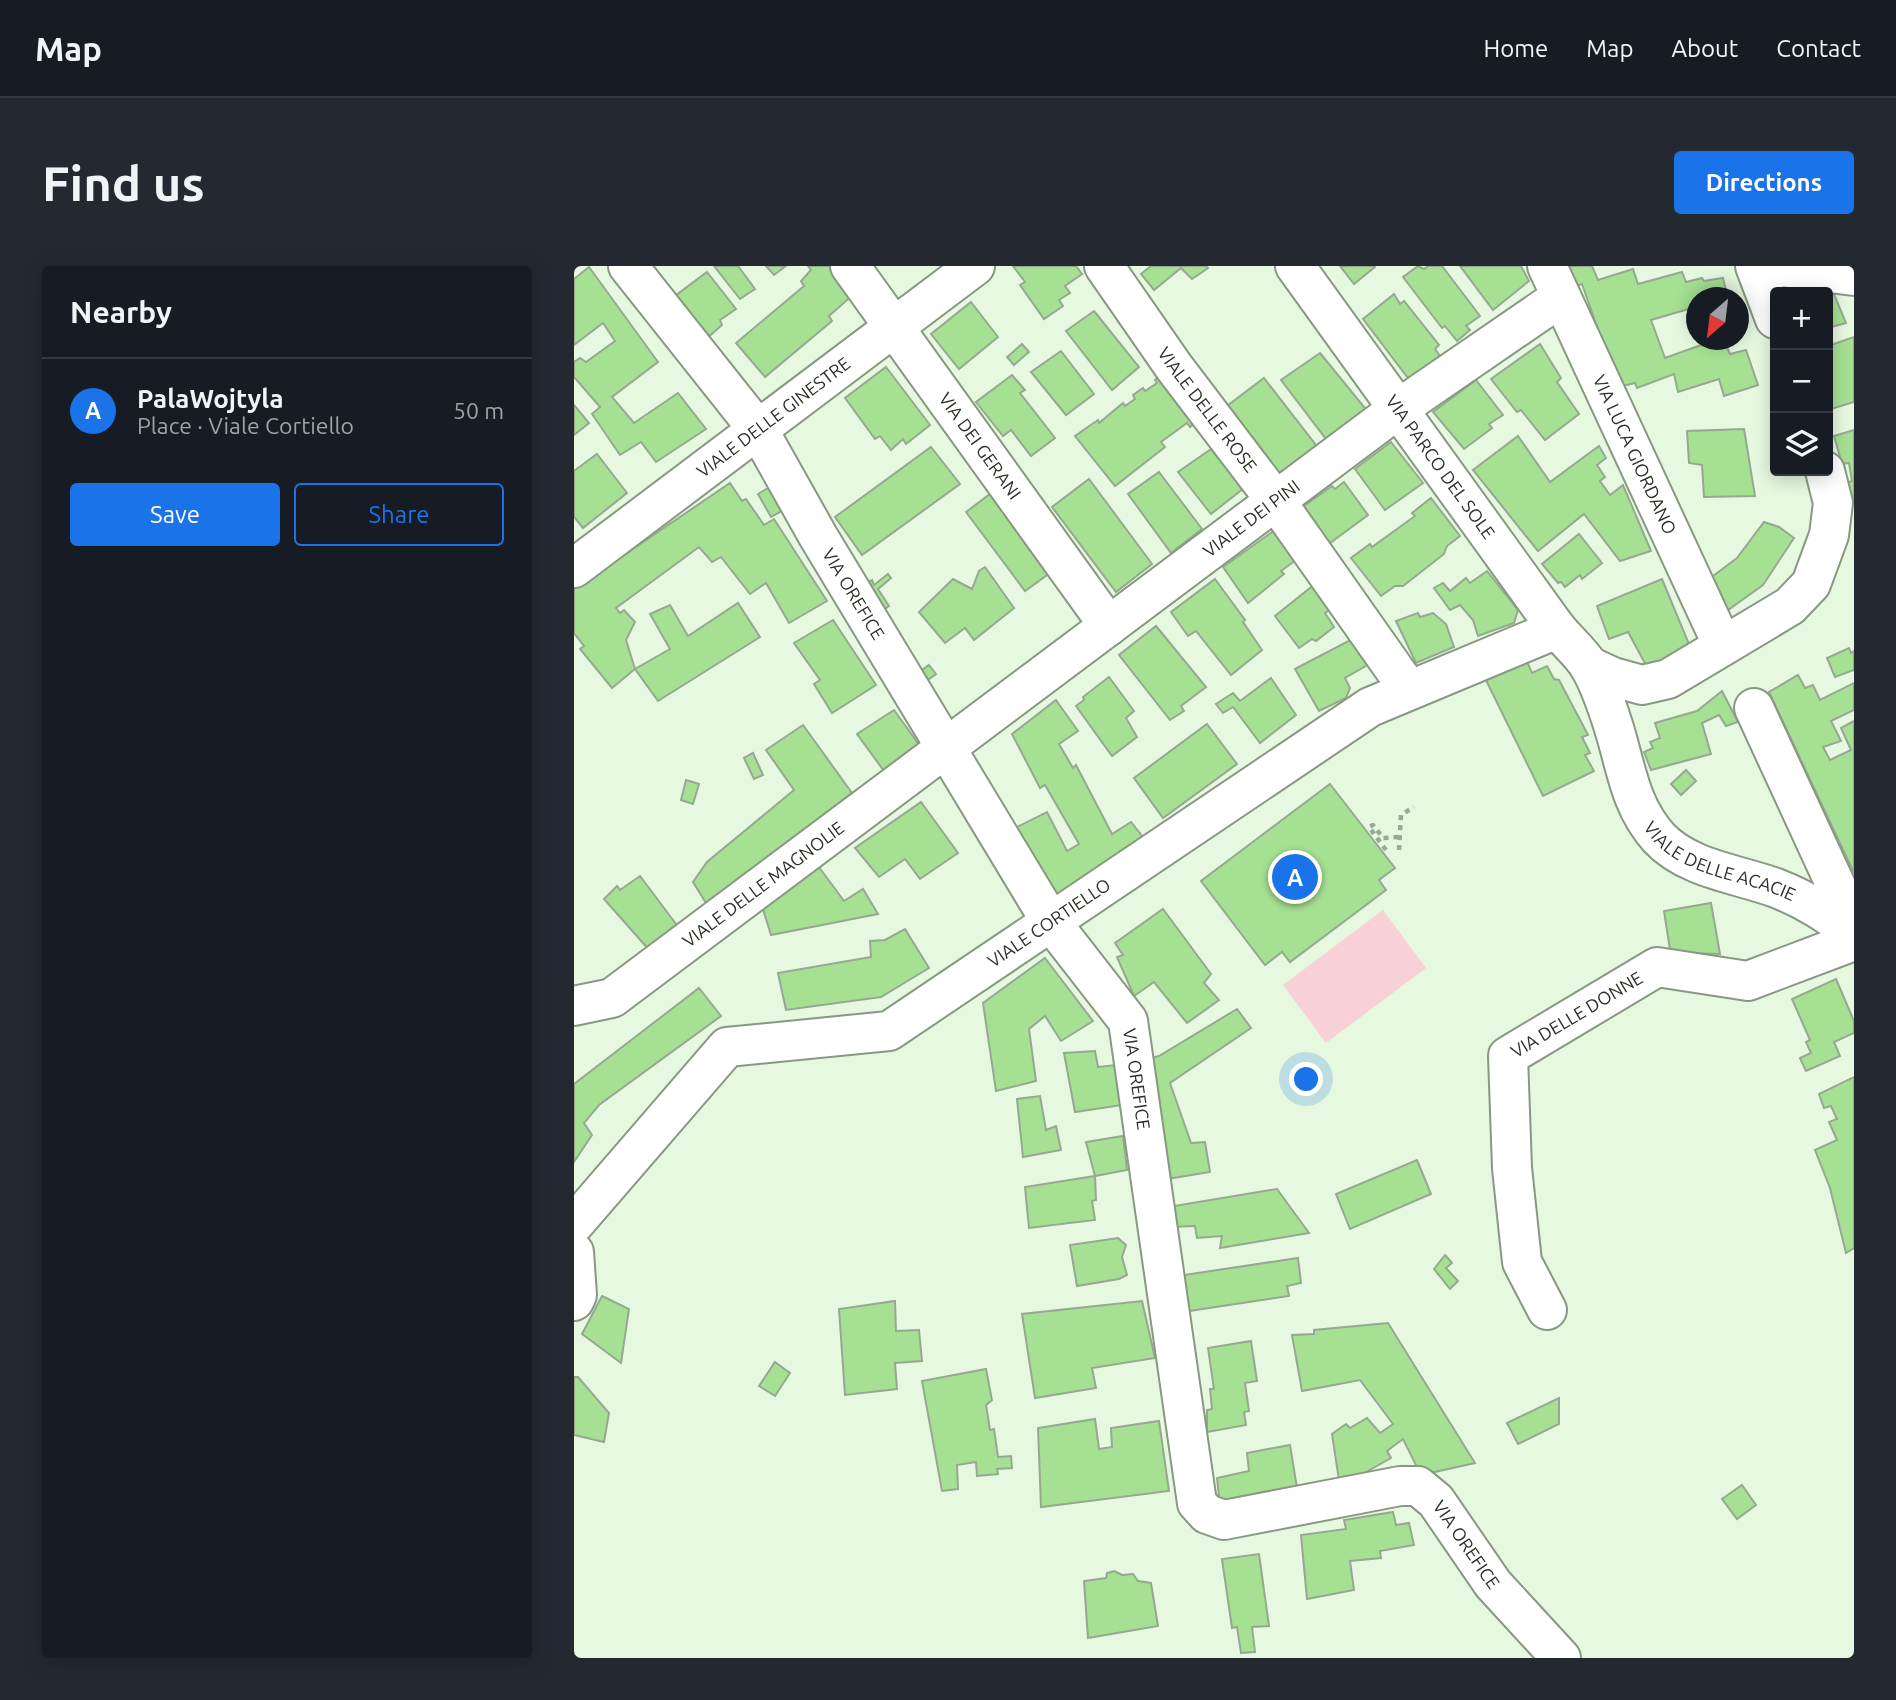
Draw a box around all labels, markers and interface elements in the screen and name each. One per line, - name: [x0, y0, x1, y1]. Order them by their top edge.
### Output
- text: Map: [35, 30, 102, 67]
- text: Home: [1483, 35, 1548, 62]
- text: Map: [1586, 35, 1633, 62]
- text: About: [1671, 35, 1738, 62]
- text: Contact: [1776, 35, 1861, 62]
- button: Directions: [1674, 151, 1854, 214]
- text: Find us: [42, 155, 205, 210]
- north arrow: [1686, 287, 1749, 350]
- map controls: [1770, 287, 1833, 476]
- button: +: [1770, 287, 1833, 350]
- text: Nearby: [70, 295, 172, 329]
- street label: VIALE DELLE ROSE: [1154, 343, 1261, 476]
- button: −: [1770, 350, 1833, 413]
- street label: VIALE DELLE GINESTRE: [692, 353, 854, 481]
- street label: VIA LUCA GIORDANO: [1590, 371, 1681, 537]
- text: PalaWojtyla: [137, 384, 284, 413]
- street label: VIA DEI GERANI: [935, 388, 1025, 503]
- street label: VIA PARCO DEL SOLE: [1382, 391, 1500, 542]
- text: A: [85, 398, 101, 423]
- text: 50 m: [453, 398, 504, 423]
- text: Place · Viale Cortiello: [137, 413, 354, 438]
- button: layers: [1770, 413, 1833, 476]
- street label: VIALE DEI PINI: [1199, 475, 1303, 561]
- button: Save: [70, 483, 280, 546]
- button: Share: [294, 483, 504, 546]
- street label: VIA OREFICE: [819, 545, 889, 643]
- street label: VIALE DELLE MAGNOLIE: [678, 817, 847, 951]
- street label: VIALE DELLE ACACIE: [1640, 817, 1799, 904]
- pin: A: [1272, 851, 1318, 903]
- street label: VIALE CORTIELLO: [984, 874, 1114, 971]
- street label: VIA DELLE DONNE: [1507, 967, 1646, 1061]
- street label: VIA OREFICE: [1120, 1027, 1154, 1131]
- your location: [1289, 1062, 1323, 1096]
- street label: VIA OREFICE: [1430, 1496, 1504, 1592]

